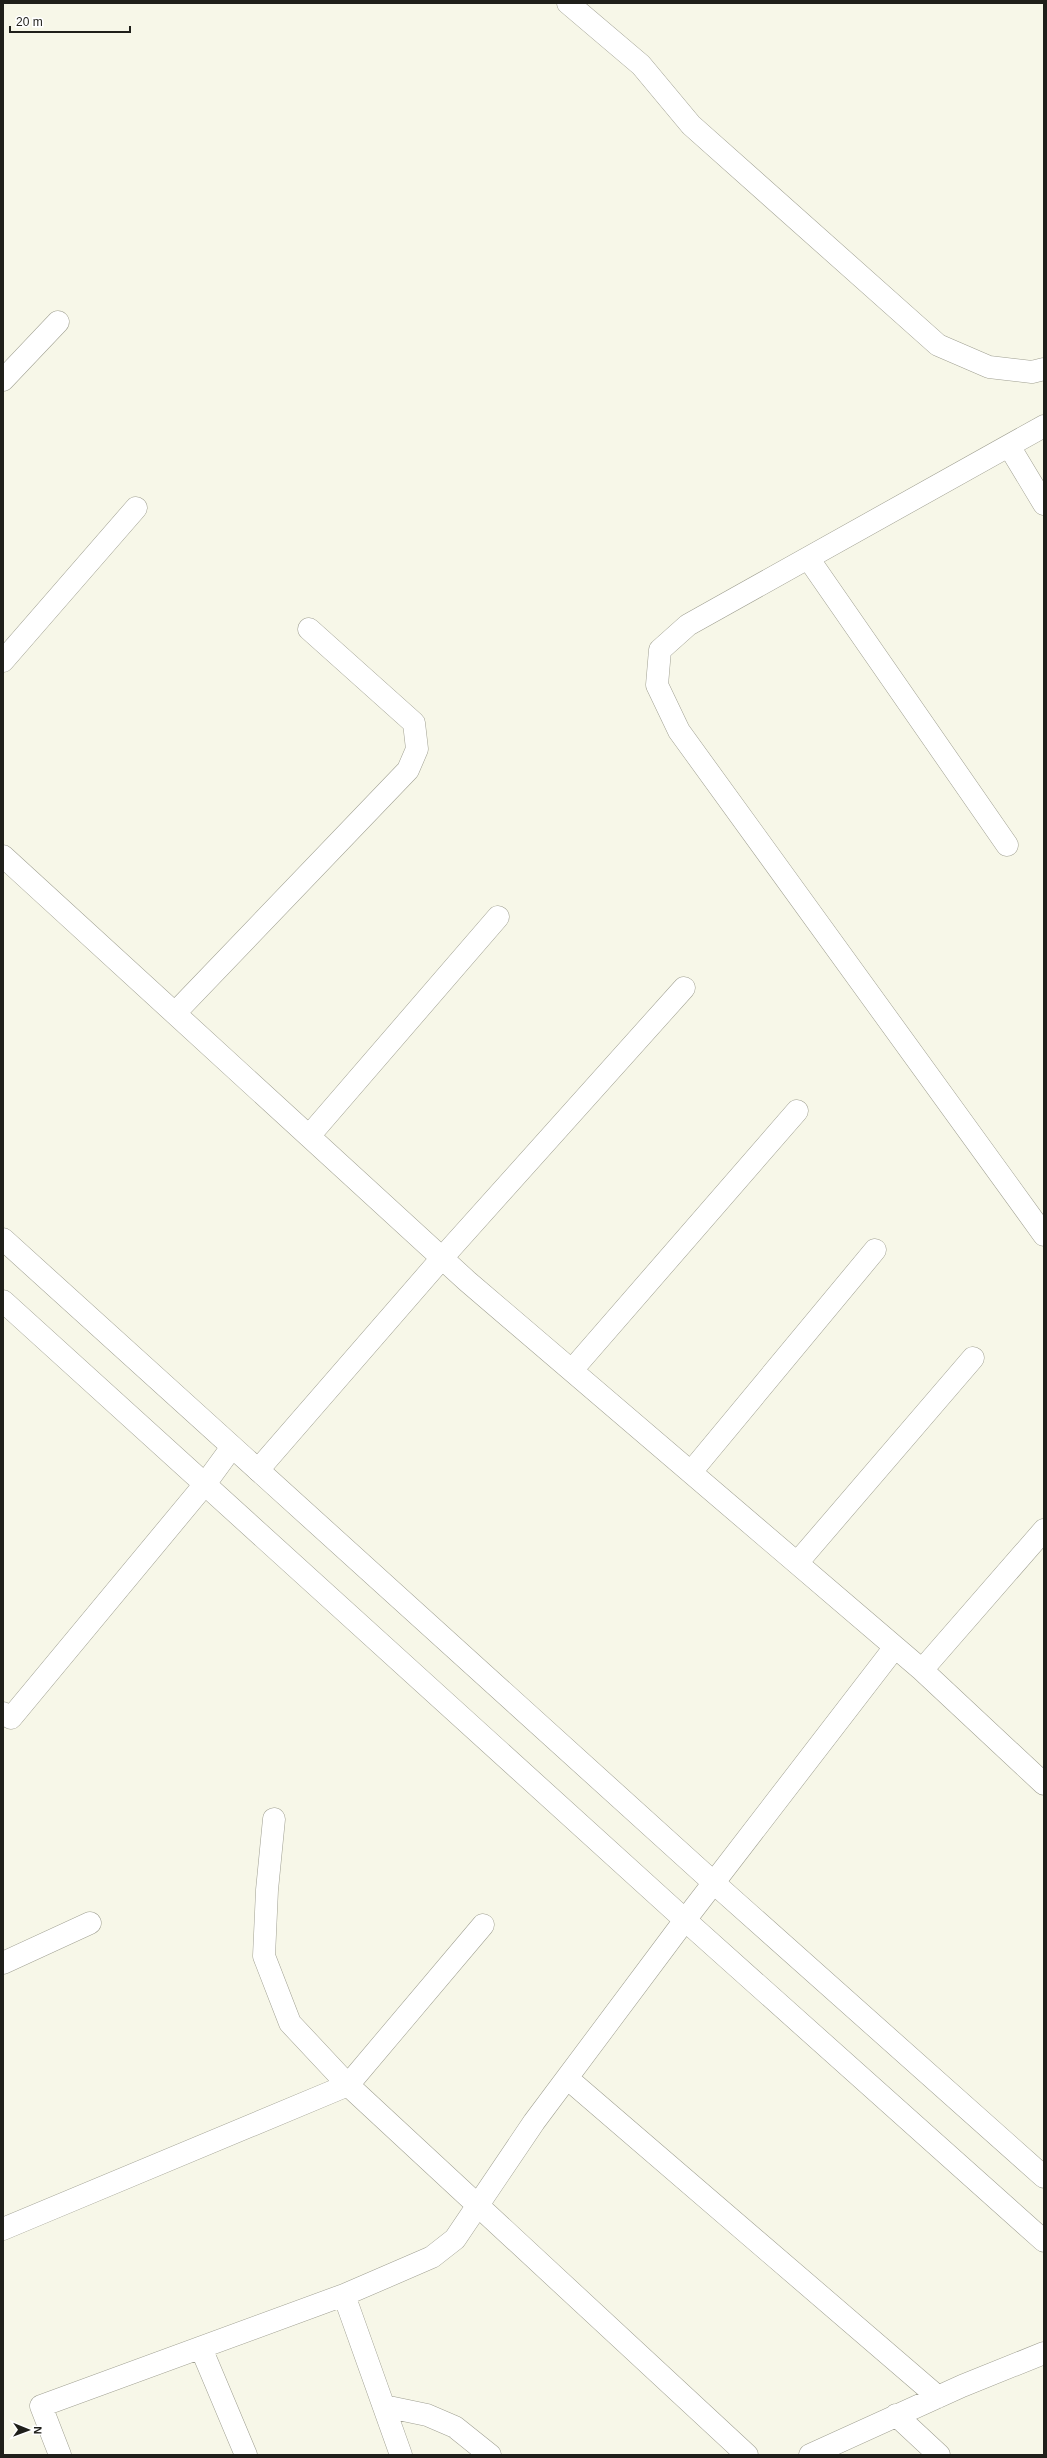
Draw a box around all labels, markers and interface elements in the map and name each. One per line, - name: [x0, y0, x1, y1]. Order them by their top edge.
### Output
- scale bar: [10, 8, 130, 34]
- text: 20 m: [16, 15, 43, 29]
- north arrow: [8, 2410, 48, 2450]
- text: N: [32, 2426, 44, 2434]

